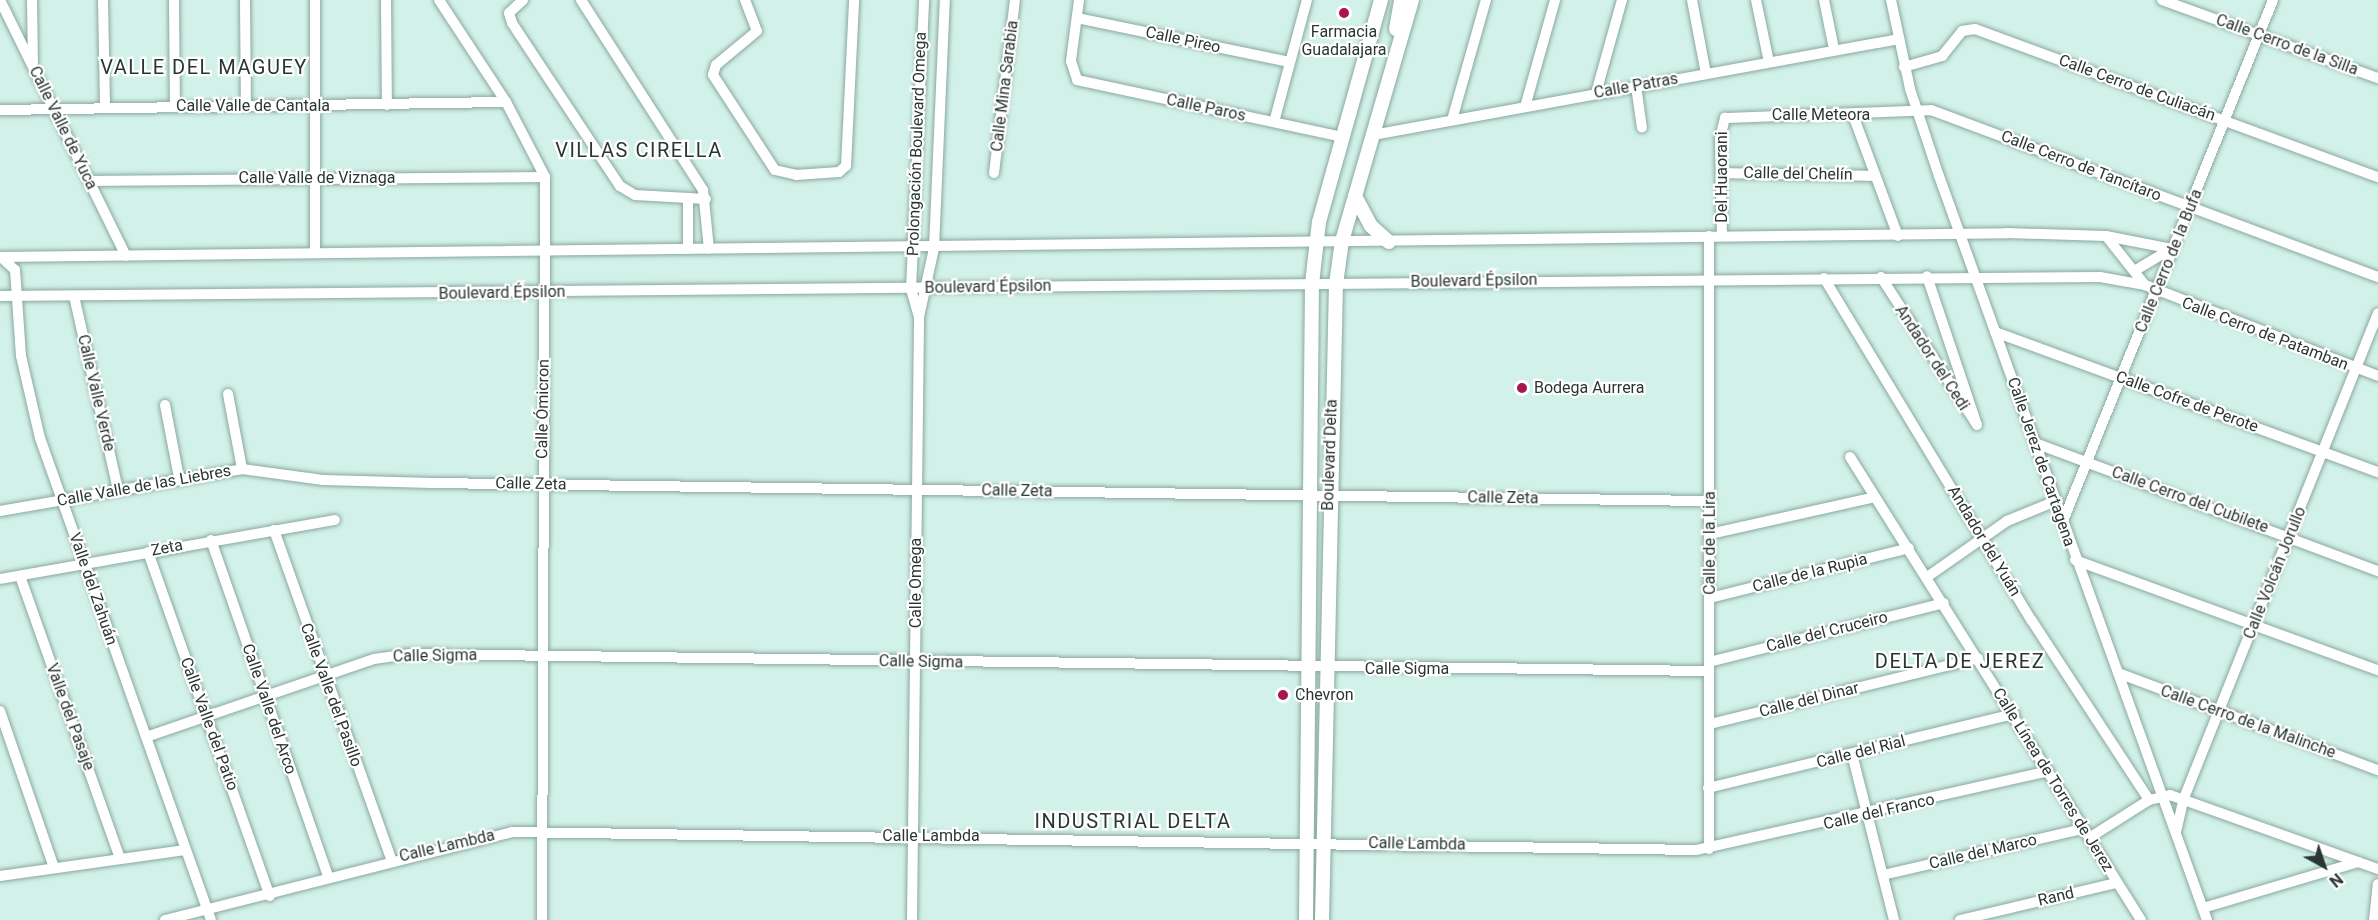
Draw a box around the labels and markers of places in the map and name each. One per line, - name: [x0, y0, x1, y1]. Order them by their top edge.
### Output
- marker: Farmacia Guadalajara: [1337, 6, 1351, 20]
- place label: Farmacia Guadalajara: [1301, 22, 1387, 60]
- place label: Bodega Aurrera: [1534, 378, 1644, 398]
- marker: Bodega Aurrera: [1515, 381, 1529, 395]
- place label: Chevron: [1295, 685, 1354, 705]
- marker: Chevron: [1276, 688, 1290, 702]

